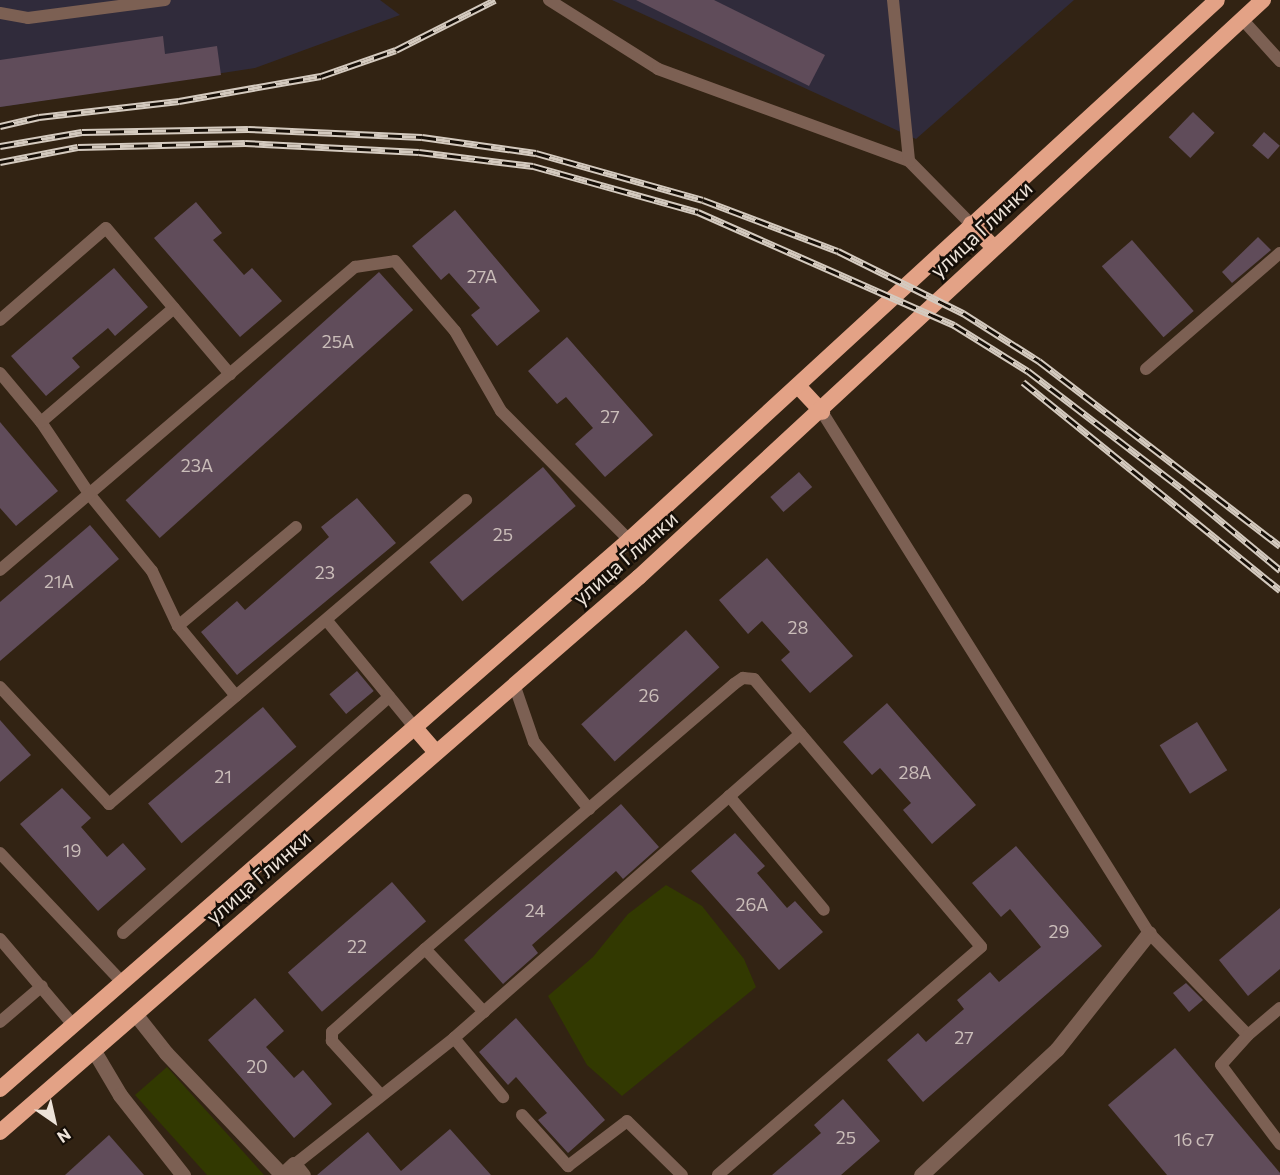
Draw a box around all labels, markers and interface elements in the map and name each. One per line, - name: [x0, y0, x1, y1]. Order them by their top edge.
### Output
- street label: улица Глинки: [925, 175, 1037, 283]
- house number: 27А: [467, 265, 497, 287]
- house number: 25А: [322, 330, 354, 352]
- house number: 27: [600, 405, 620, 427]
- house number: 23А: [181, 454, 213, 476]
- street label: улица Глинки: [567, 506, 683, 610]
- house number: 25: [493, 523, 513, 545]
- house number: 23: [315, 561, 335, 583]
- house number: 21А: [44, 570, 74, 592]
- house number: 28: [788, 616, 808, 638]
- house number: 26: [639, 684, 659, 706]
- house number: 28А: [899, 761, 931, 783]
- house number: 21: [214, 765, 232, 787]
- street label: улица Глинки: [200, 825, 316, 929]
- house number: 19: [63, 839, 81, 861]
- house number: 26А: [736, 893, 768, 915]
- house number: 24: [525, 899, 545, 921]
- house number: 29: [1049, 920, 1069, 942]
- house number: 22: [347, 935, 367, 957]
- house number: 27: [954, 1026, 974, 1048]
- house number: 20: [246, 1055, 268, 1077]
- north arrow: [24, 1091, 84, 1151]
- text: N: [54, 1125, 75, 1148]
- house number: 25: [836, 1126, 856, 1148]
- house number: 16 с7: [1174, 1128, 1214, 1150]

